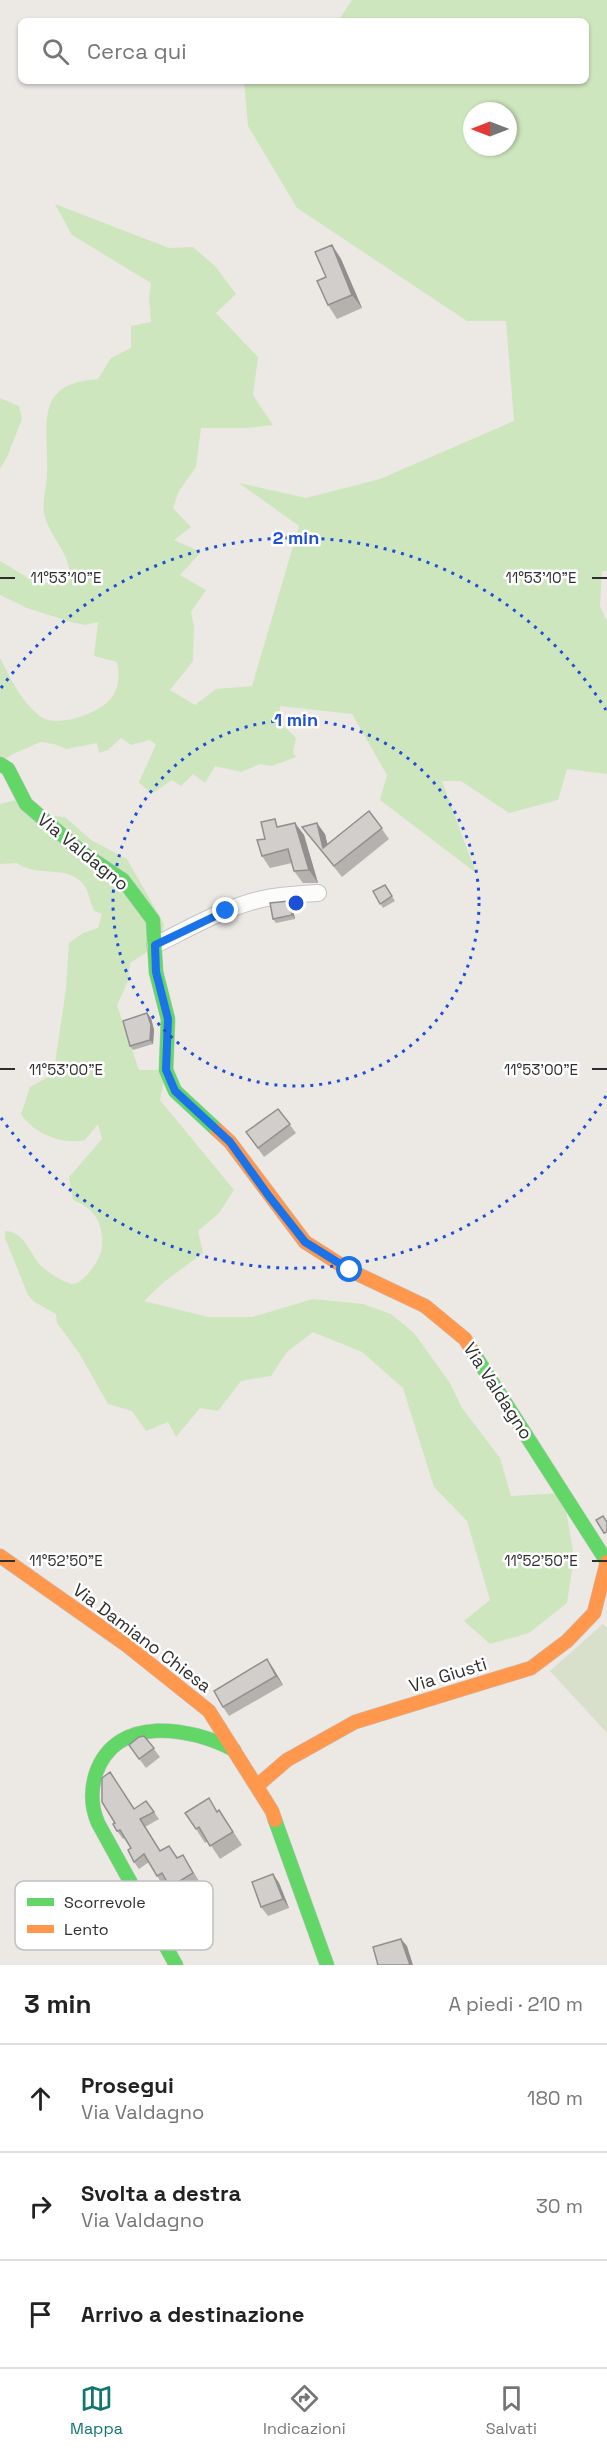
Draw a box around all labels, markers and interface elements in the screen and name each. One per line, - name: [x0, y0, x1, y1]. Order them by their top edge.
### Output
- search box: [18, 18, 589, 84]
- icon: search: [39, 35, 72, 68]
- text: Cerca qui: [87, 37, 187, 65]
- north arrow: [463, 102, 517, 156]
- text: 2 min: [273, 526, 319, 549]
- text: 11°53'10"E: [31, 568, 101, 587]
- text: 11°53'10"E: [506, 568, 576, 587]
- text: 1 min: [274, 708, 318, 731]
- street label: Via Valdagno: [33, 808, 134, 895]
- centre of rings: [286, 893, 306, 913]
- route end: [212, 897, 238, 923]
- text: 11°53'00"E: [29, 1060, 103, 1079]
- text: 11°53'00"E: [504, 1060, 578, 1079]
- route start: [336, 1256, 362, 1282]
- street label: Via Valdagno: [459, 1338, 538, 1444]
- text: 11°52'50"E: [29, 1551, 103, 1570]
- text: 11°52'50"E: [504, 1551, 578, 1570]
- street label: Via Damiano Chiesa: [69, 1578, 216, 1697]
- street label: Via Giusti: [406, 1652, 489, 1697]
- legend: [15, 1881, 213, 1950]
- text: Scorrevole: [64, 1892, 146, 1913]
- text: Lento: [64, 1919, 109, 1940]
- text: 3 min: [24, 1987, 92, 2021]
- text: A piedi · 210 m: [449, 1991, 583, 2017]
- text: Prosegui: [81, 2071, 174, 2099]
- icon: ahead: [24, 2082, 57, 2115]
- text: 180 m: [527, 2085, 583, 2111]
- text: Via Valdagno: [81, 2099, 204, 2125]
- text: Svolta a destra: [81, 2179, 241, 2207]
- icon: right: [24, 2190, 57, 2223]
- text: 30 m: [536, 2193, 583, 2219]
- text: Via Valdagno: [81, 2207, 204, 2233]
- icon: arrive: [24, 2298, 57, 2331]
- text: Arrivo a destinazione: [81, 2300, 304, 2328]
- tab: Mappa: [70, 2382, 123, 2439]
- tab: Indicazioni: [263, 2382, 346, 2439]
- tab: Salvati: [486, 2382, 537, 2439]

